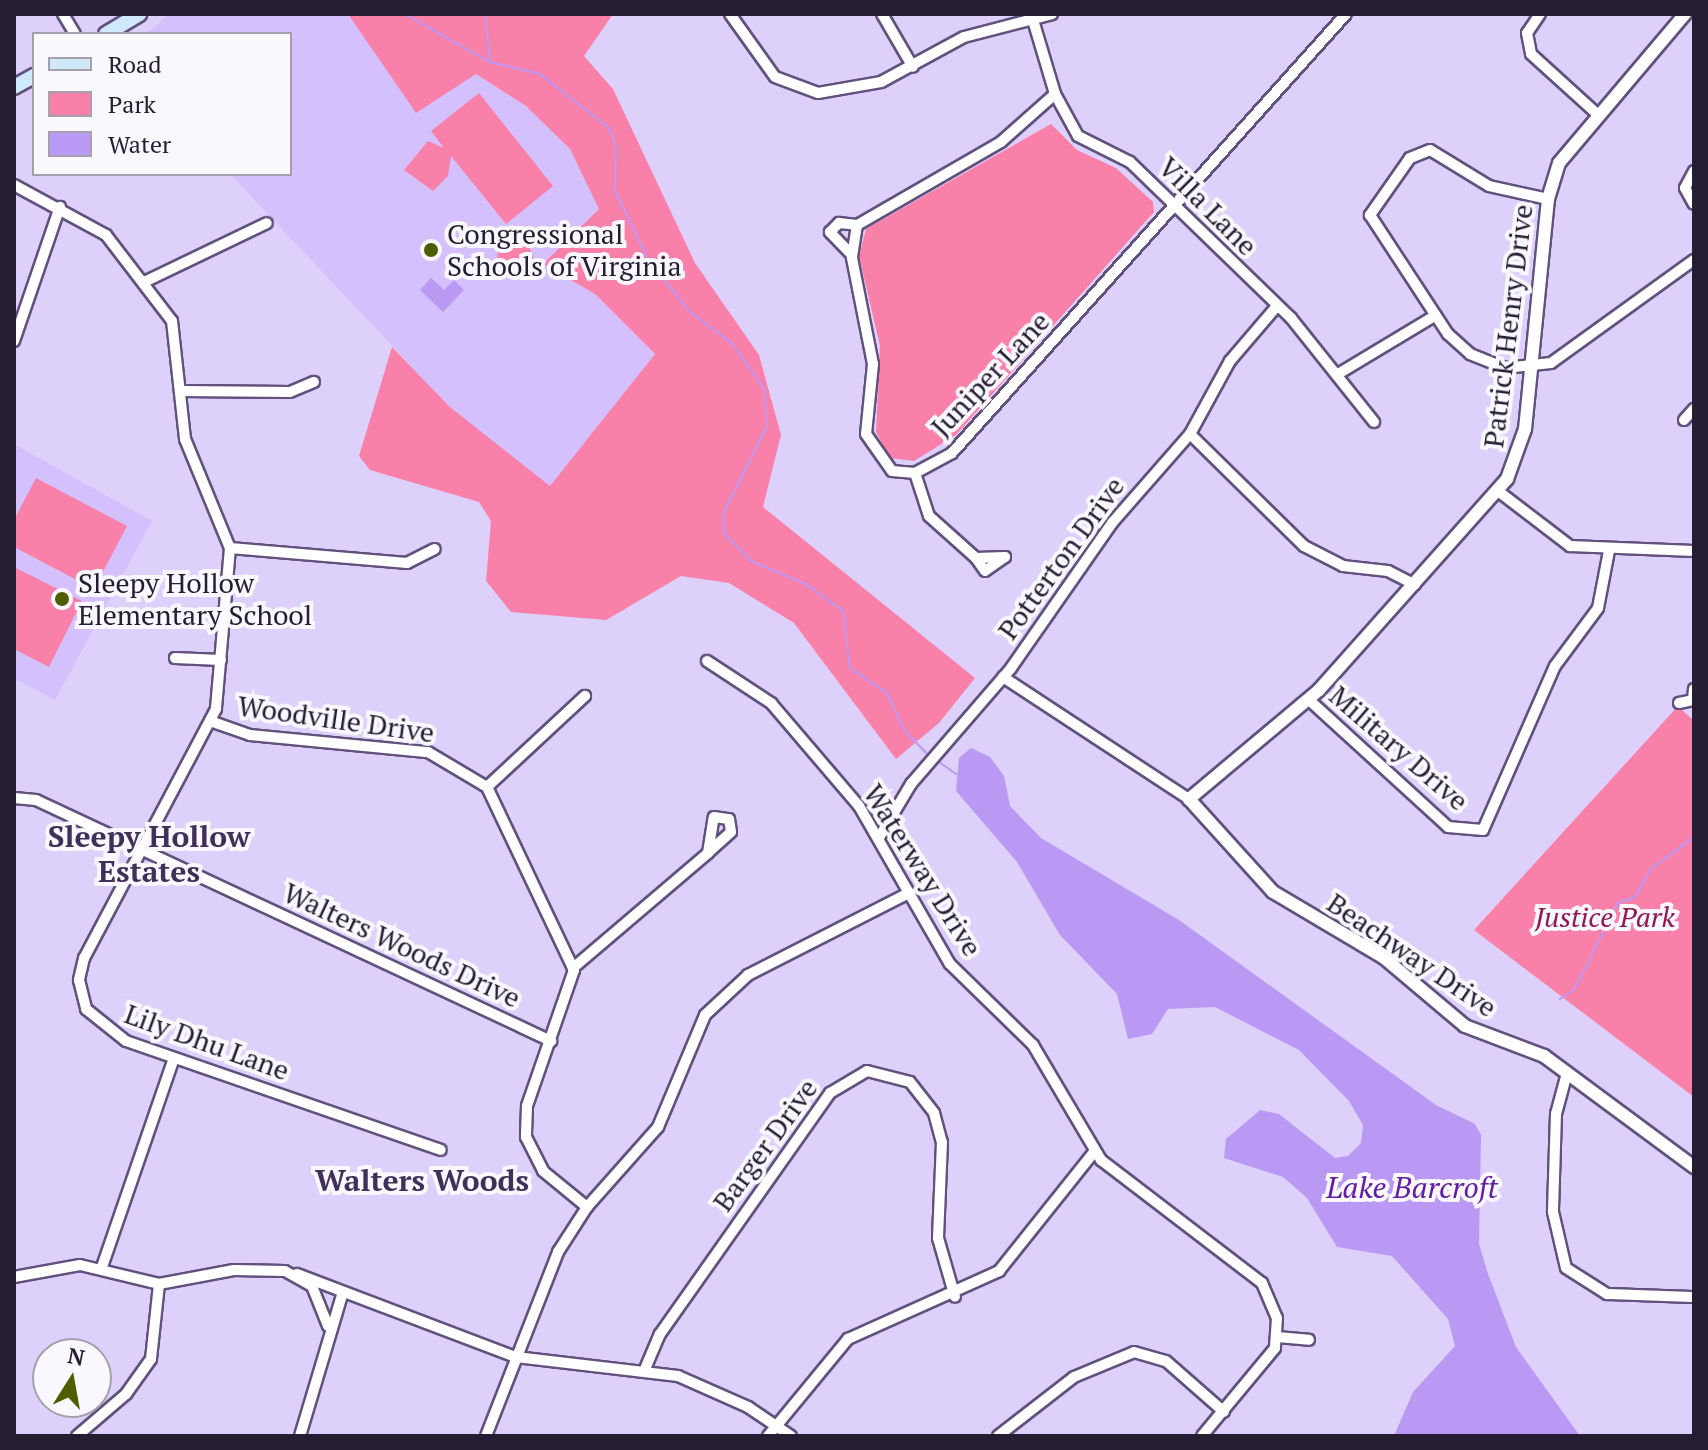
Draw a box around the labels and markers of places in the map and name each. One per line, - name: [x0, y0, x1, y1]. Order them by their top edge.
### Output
- place label: Congressional Schools of Virginia: [447, 217, 682, 283]
- marker: Congressional Schools of Virginia: [422, 241, 440, 259]
- place label: Sleepy Hollow Elementary School: [78, 566, 312, 632]
- marker: Sleepy Hollow Elementary School: [53, 590, 71, 608]

